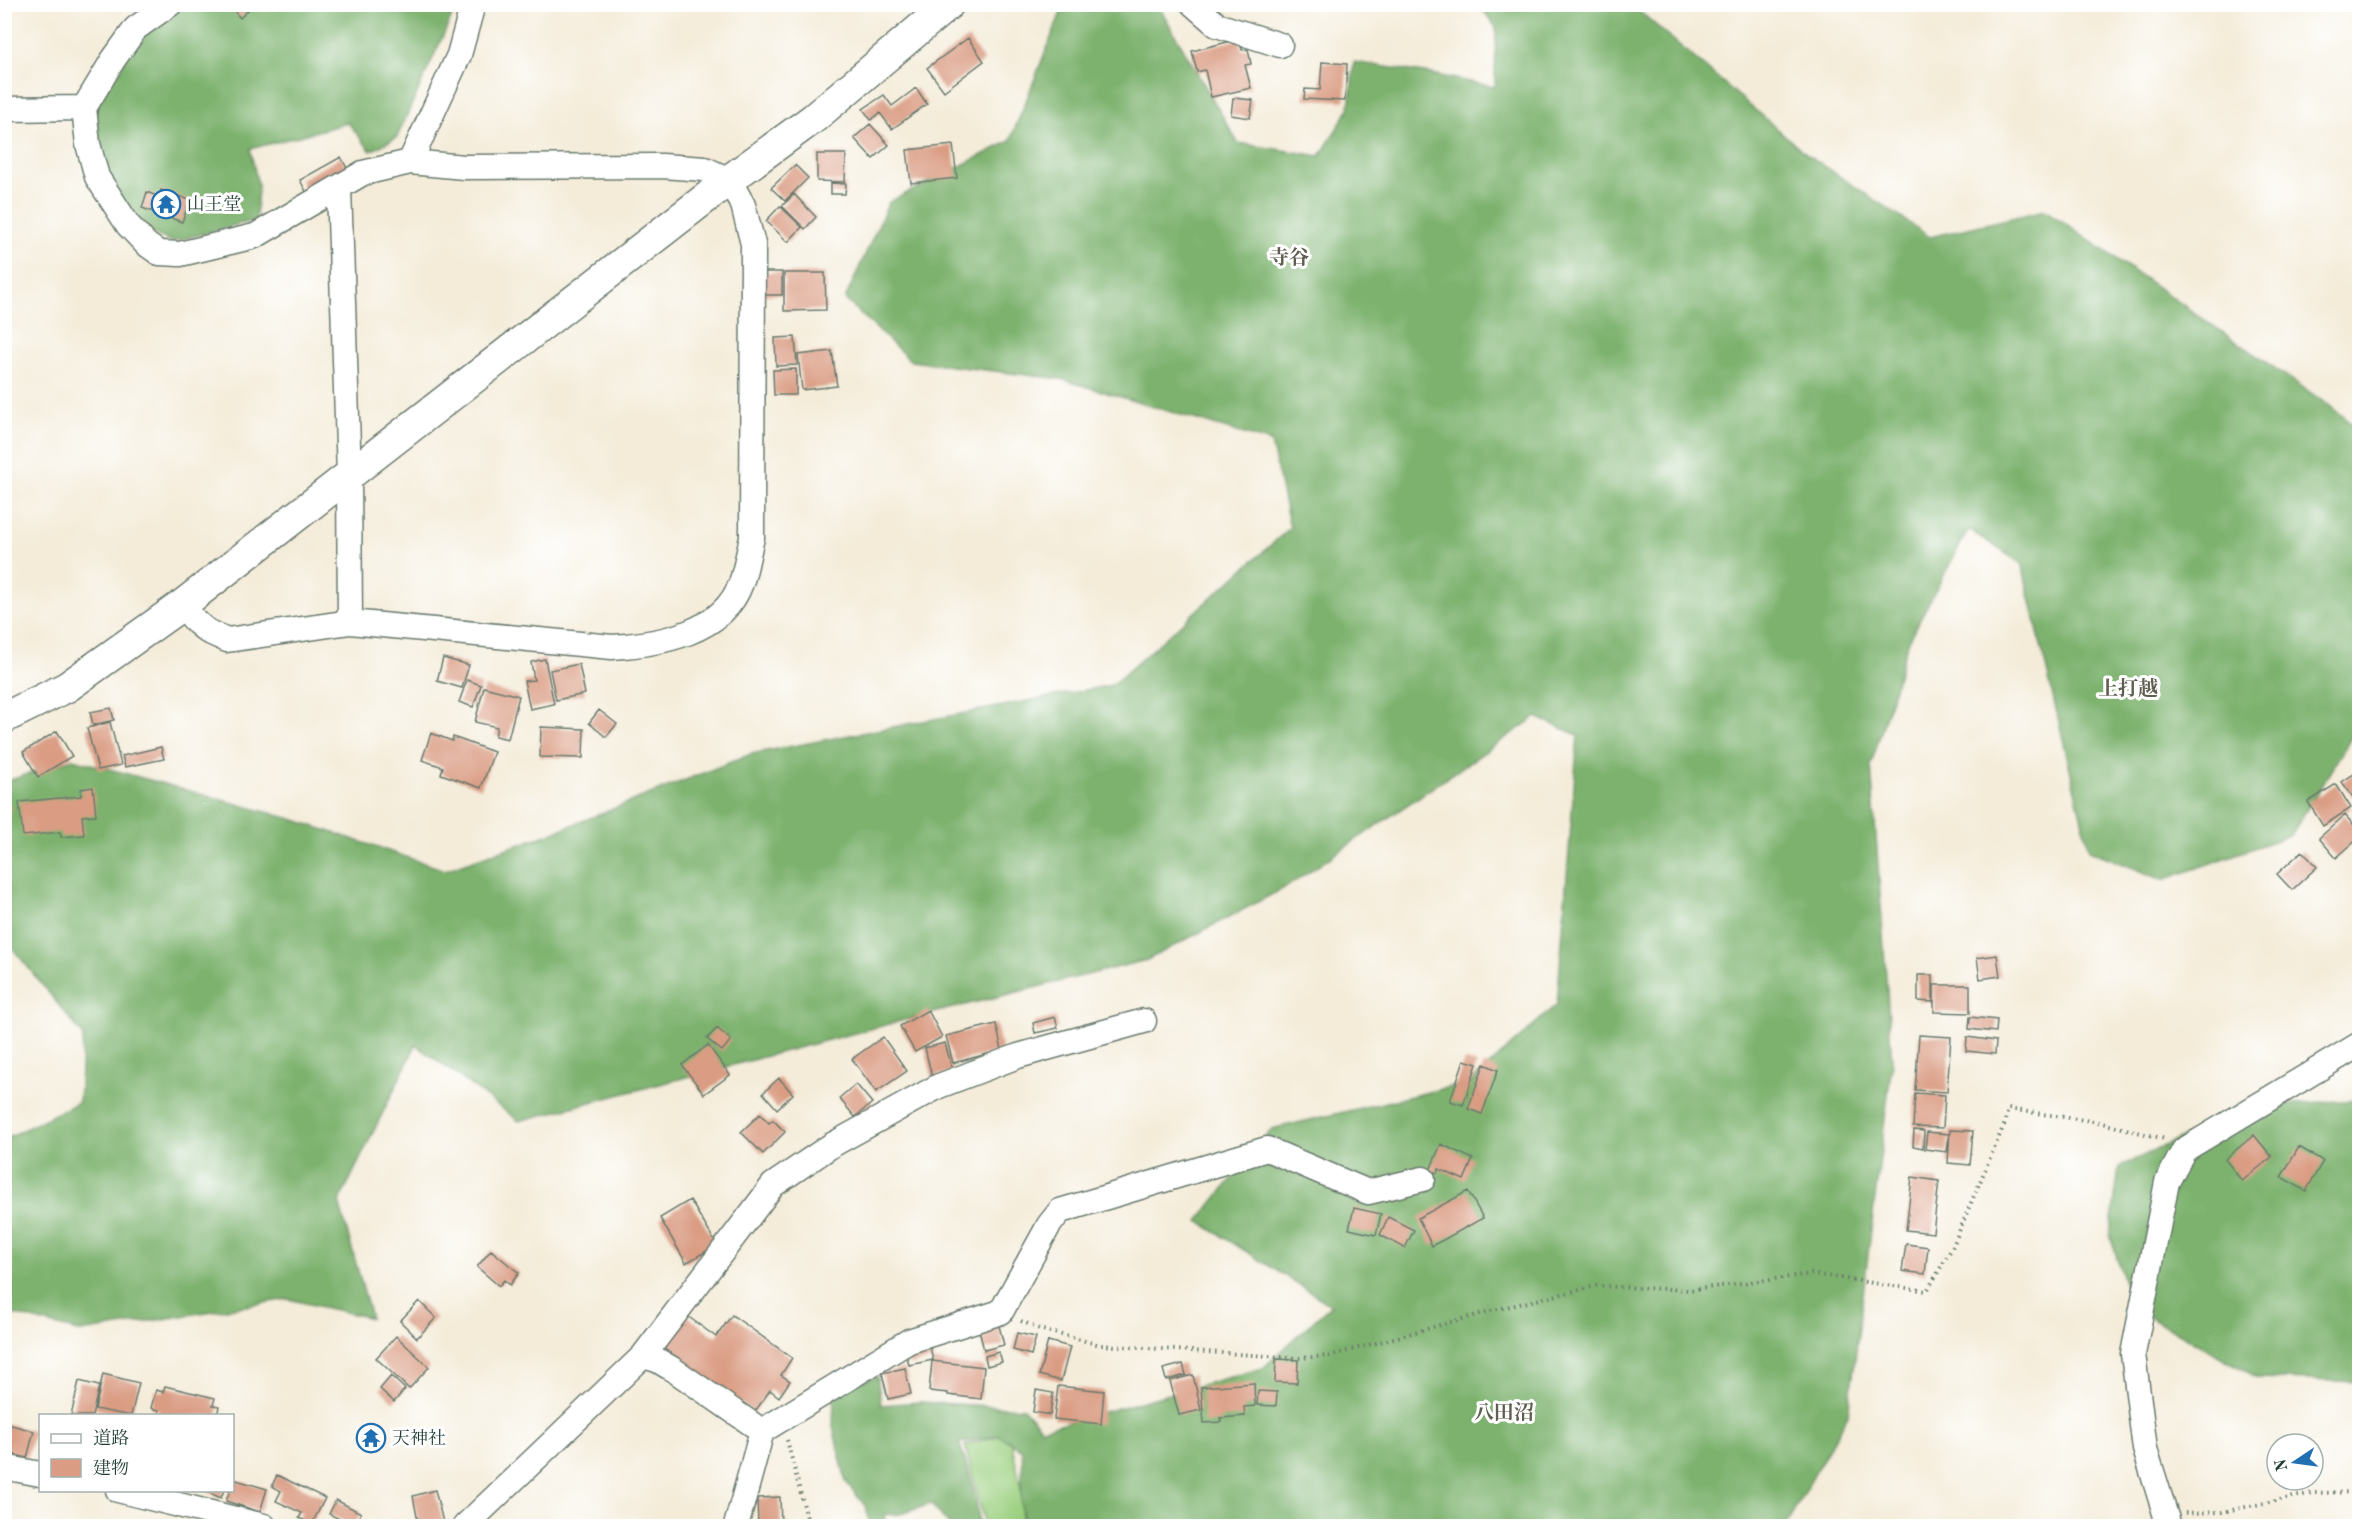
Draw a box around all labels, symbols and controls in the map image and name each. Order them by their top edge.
temple icon: 山王堂 [150,188,182,220]
place label: 山王堂 [187,194,241,214]
district label: 寺谷 [1269,247,1309,269]
district label: 上打越 [2098,677,2158,700]
district label: 八田沼 [1474,1401,1534,1424]
legend [39,1414,234,1492]
temple icon: 天神社 [355,1422,387,1454]
text: 道路 [93,1428,129,1448]
place label: 天神社 [392,1428,446,1448]
north arrow [2265,1432,2325,1492]
text: N [2273,1456,2292,1473]
text: 建物 [93,1458,129,1478]

